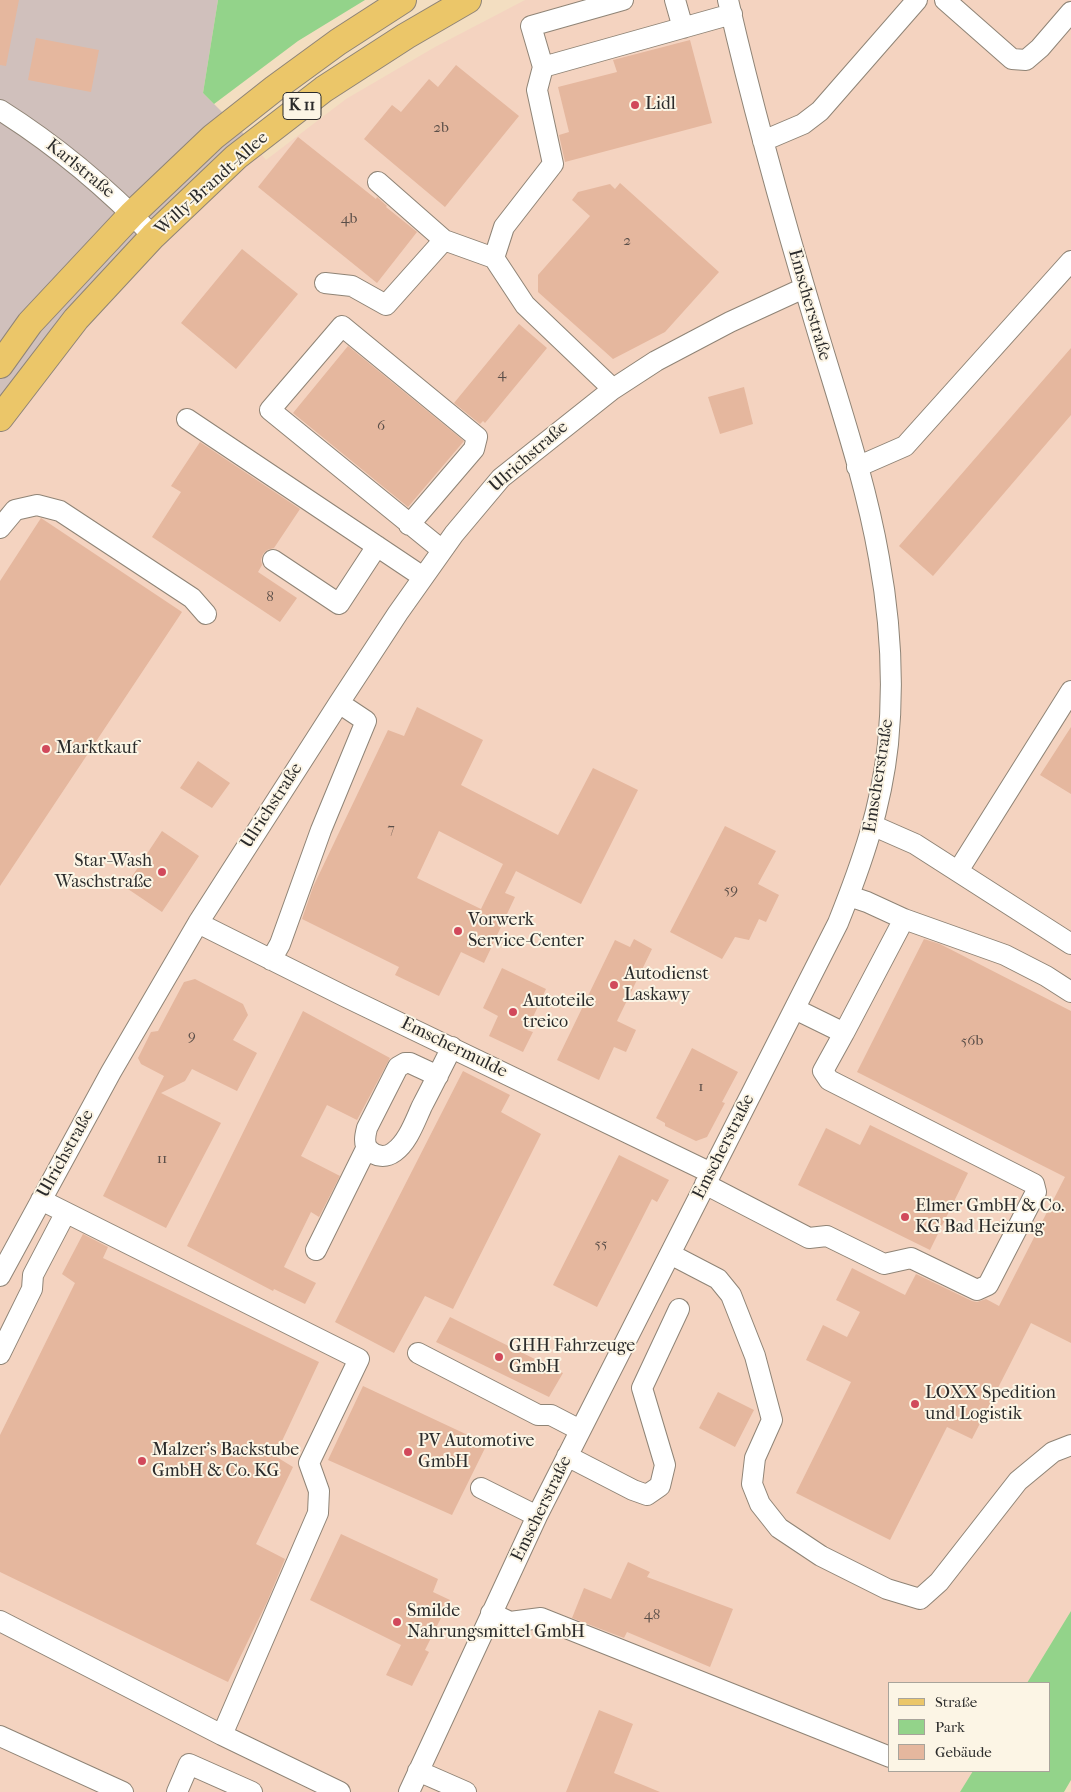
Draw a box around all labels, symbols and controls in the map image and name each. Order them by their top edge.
road number: K 11 [283,92,321,120]
place label: Lidl [645,94,676,116]
marker: Lidl [629,99,641,111]
house number: 2b [433,119,449,137]
street label: Willy-Brandt-Allee [151,127,273,241]
street label: Karlstraße [41,135,119,203]
house number: 4b [341,210,357,228]
house number: 2 [623,232,631,250]
street label: Emscherstraße [783,247,835,363]
house number: 4 [498,365,506,383]
house number: 6 [377,417,385,435]
street label: Ulrichstraße [485,417,573,497]
house number: 8 [266,588,274,606]
street label: Emscherstraße [859,718,899,834]
place label: Marktkauf [56,738,138,760]
marker: Marktkauf [40,743,52,755]
street label: Ulrichstraße [236,759,308,853]
house number: 7 [387,820,395,838]
place label: Star-Wash Waschstraße [55,851,152,894]
marker: Star-Wash Waschstraße [156,866,168,878]
house number: 59 [724,881,738,899]
place label: Vorwerk Service-Center [468,910,584,952]
marker: Vorwerk Service-Center [452,925,464,937]
place label: Autodienst Laskawy [624,964,709,1006]
marker: Autodienst Laskawy [608,979,620,991]
place label: Autoteile treico [523,991,594,1034]
marker: Autoteile treico [507,1006,519,1018]
street label: Emschermulde [397,1013,511,1083]
house number: 9 [188,1027,196,1045]
house number: 56b [961,1032,983,1050]
house number: 1 [698,1078,704,1096]
street label: Emscherstraße [688,1091,760,1203]
street label: Ulrichstraße [33,1106,99,1202]
house number: 11 [157,1150,167,1168]
place label: Elmer GmbH & Co. KG Bad Heizung [915,1196,1065,1238]
marker: Elmer GmbH & Co. KG Bad Heizung [899,1211,911,1223]
house number: 55 [595,1235,607,1253]
place label: GHH Fahrzeuge GmbH [509,1336,635,1378]
marker: GHH Fahrzeuge GmbH [493,1351,505,1363]
place label: LOXX Spedition und Logistik [925,1383,1056,1426]
marker: LOXX Spedition und Logistik [909,1398,921,1410]
place label: PV Automotive GmbH [418,1431,534,1474]
place label: Malzer's Backstube GmbH & Co. KG [152,1440,299,1482]
marker: PV Automotive GmbH [402,1446,414,1458]
street label: Emscherstraße [507,1453,577,1565]
marker: Malzer's Backstube GmbH & Co. KG [136,1455,148,1467]
place label: Smilde Nahrungsmittel GmbH [407,1601,585,1644]
house number: 48 [644,1606,660,1624]
marker: Smilde Nahrungsmittel GmbH [391,1616,403,1628]
legend [888,1682,1051,1772]
text: Straße [935,1693,977,1711]
text: Park [935,1718,965,1736]
text: Gebäude [935,1743,992,1761]

